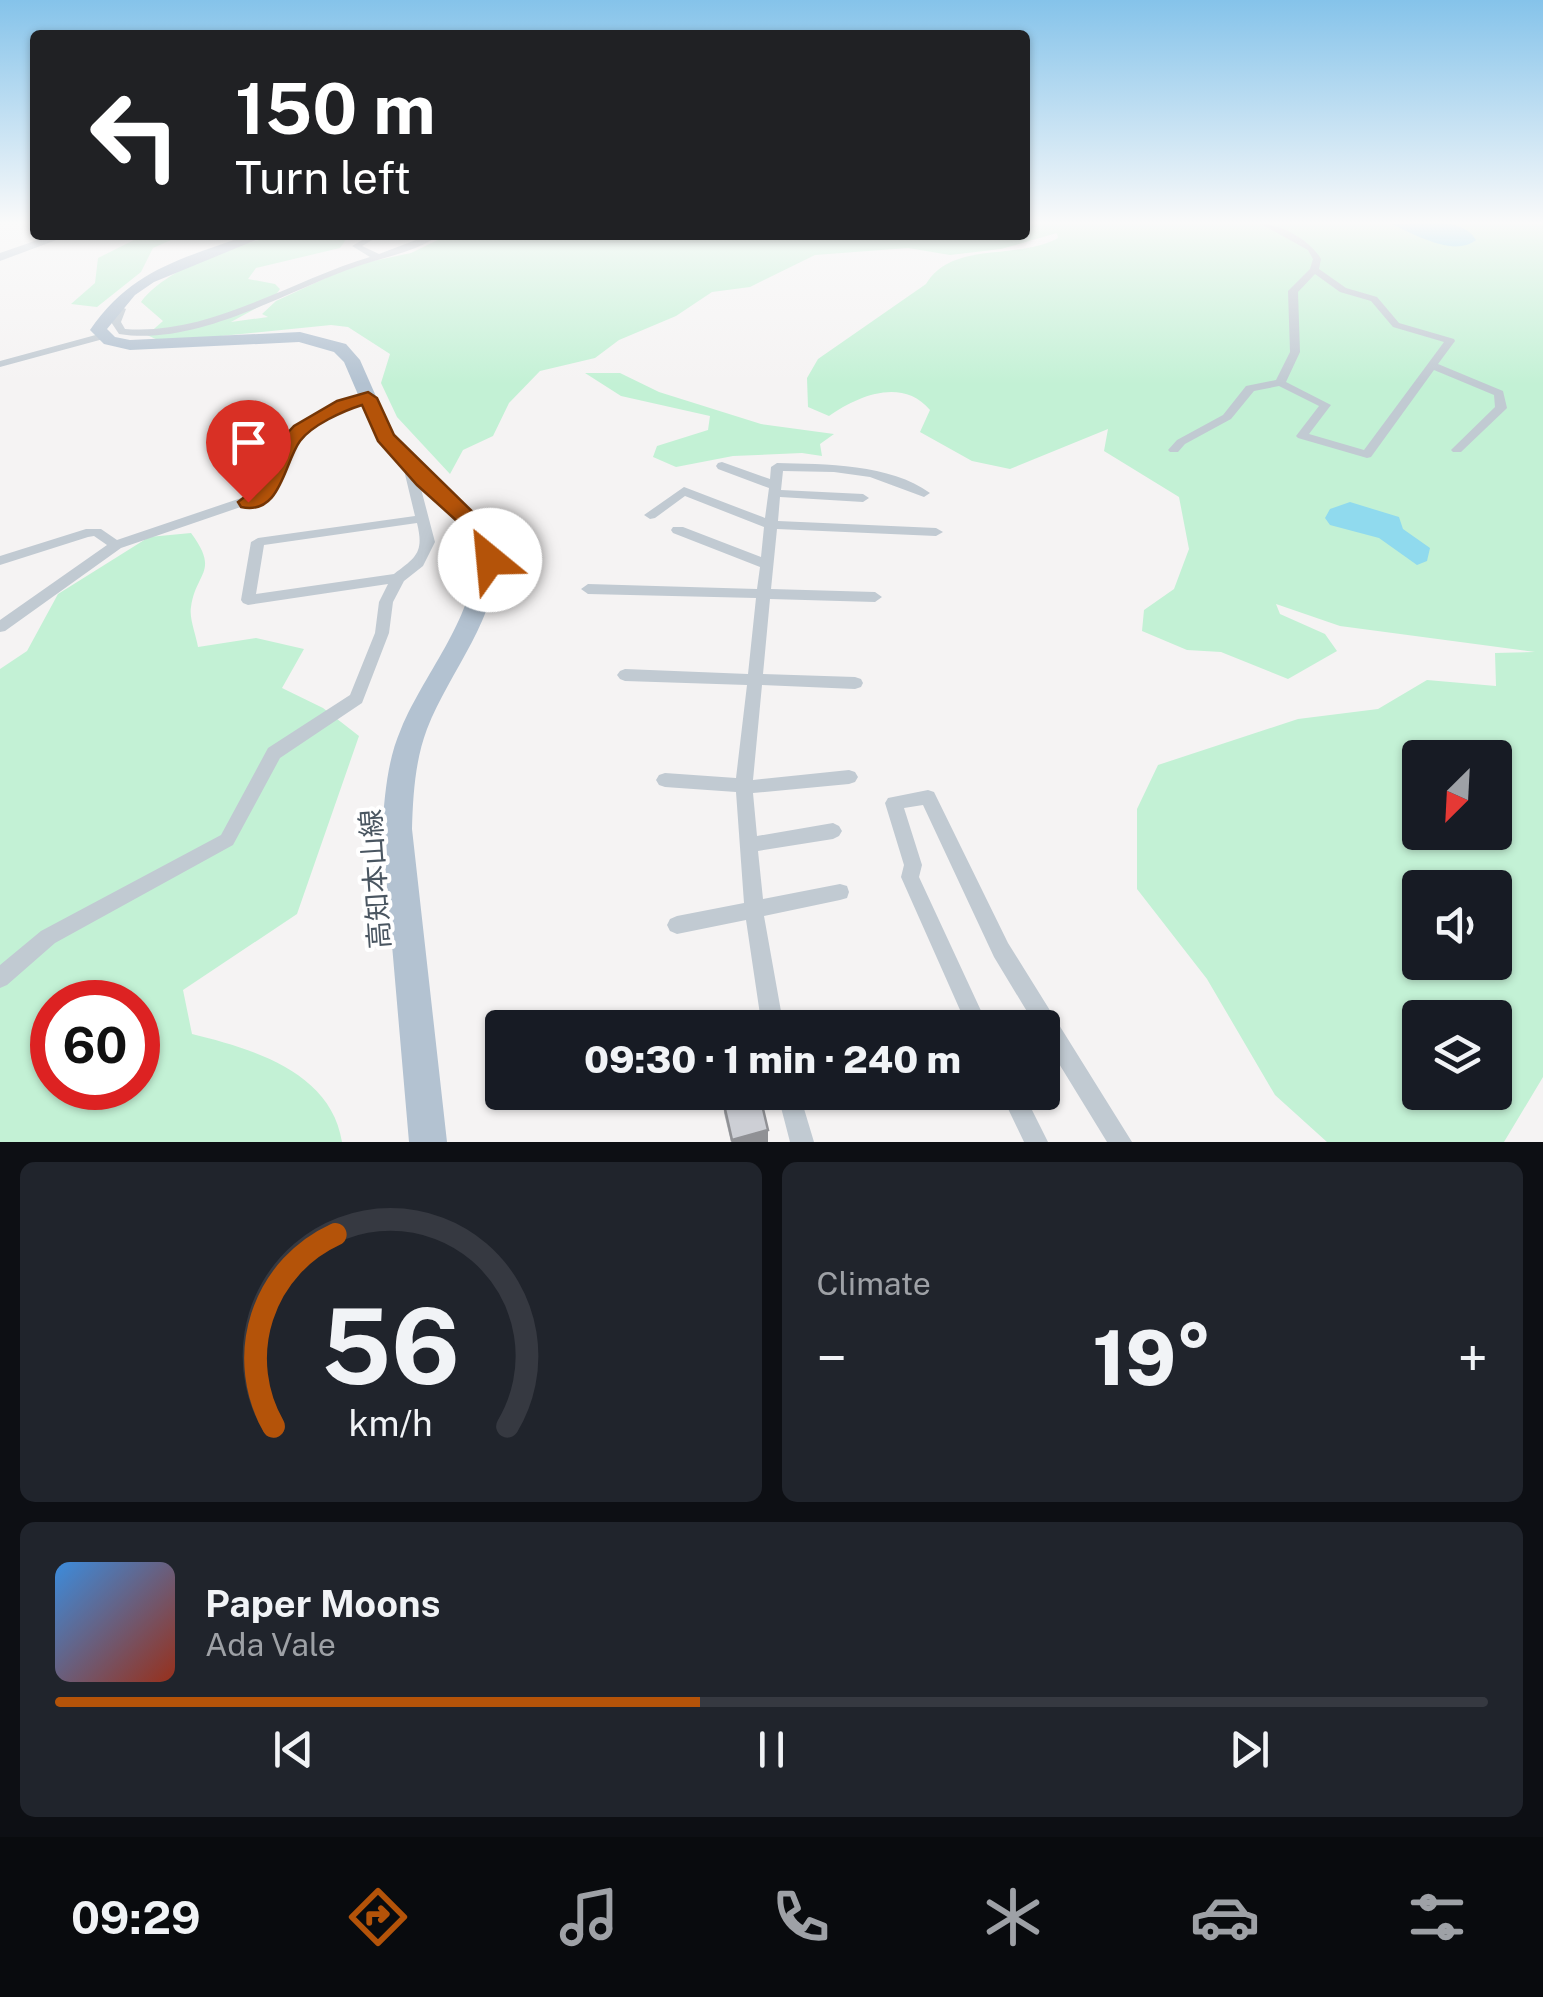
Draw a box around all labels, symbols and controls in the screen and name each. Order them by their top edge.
text: 150 m [235,67,436,150]
icon: left [70,70,200,200]
text: Turn left [235,151,411,204]
pin [206,400,291,503]
icon: arrive [221,415,276,470]
position arrow [438,508,542,612]
north arrow [1402,740,1512,850]
map controls [1402,740,1512,1110]
street label: 高知本山線 [353,808,396,950]
button: sound [1402,870,1512,980]
speed limit sign: 60 [30,980,160,1110]
button: layers [1402,1000,1512,1110]
text: 09:30 · 1 min · 240 m [584,1037,961,1082]
text: Climate [817,1265,931,1302]
text: 56 [321,1285,460,1407]
text: 19° [1093,1314,1212,1402]
text: − [817,1326,847,1390]
text: + [1458,1326,1488,1390]
text: km/h [349,1402,433,1444]
text: Paper Moons [205,1581,440,1626]
text: Ada Vale [205,1626,336,1663]
icon: previous [266,1722,321,1777]
icon: pause [744,1722,799,1777]
icon: next [1222,1722,1277,1777]
icon: directions [343,1882,413,1952]
icon: music [554,1882,624,1952]
icon: phone [766,1882,836,1952]
icon: climate [978,1882,1048,1952]
icon: car [1190,1882,1260,1952]
icon: filters [1402,1882,1472,1952]
text: 09:29 [71,1891,201,1944]

